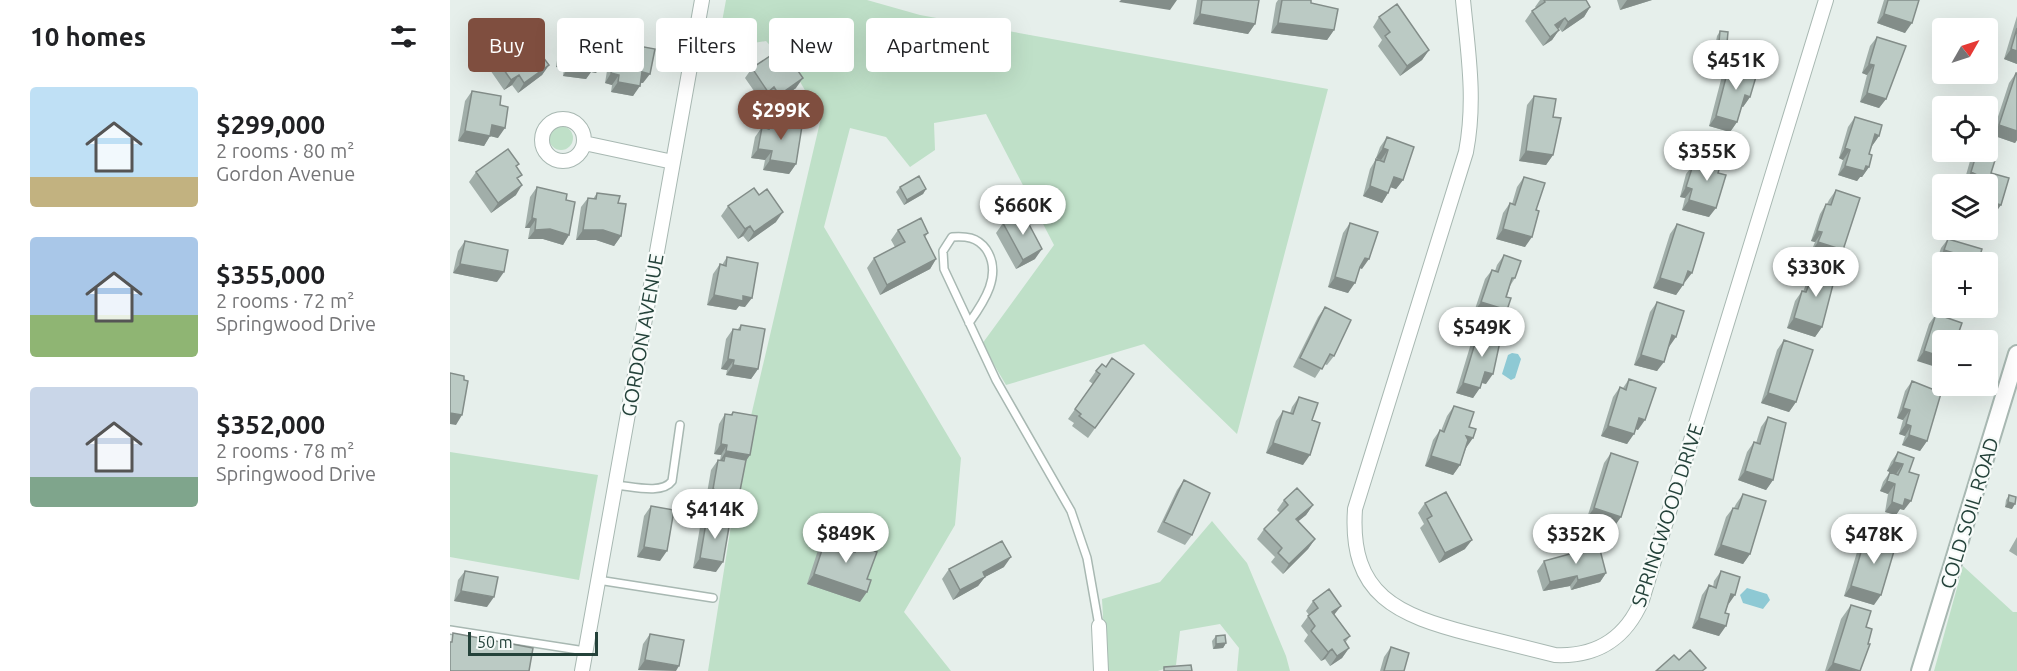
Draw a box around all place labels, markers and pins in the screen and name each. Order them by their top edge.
pin: $451K [1694,40,1778,91]
pin: $299K [739,90,823,141]
pin: $355K [1665,131,1749,182]
pin: $660K [981,185,1065,236]
pin: $330K [1774,247,1858,298]
pin: $549K [1440,307,1524,358]
pin: $414K [673,489,757,540]
pin: $849K [804,513,888,564]
pin: $352K [1534,514,1618,565]
pin: $478K [1832,514,1916,565]

